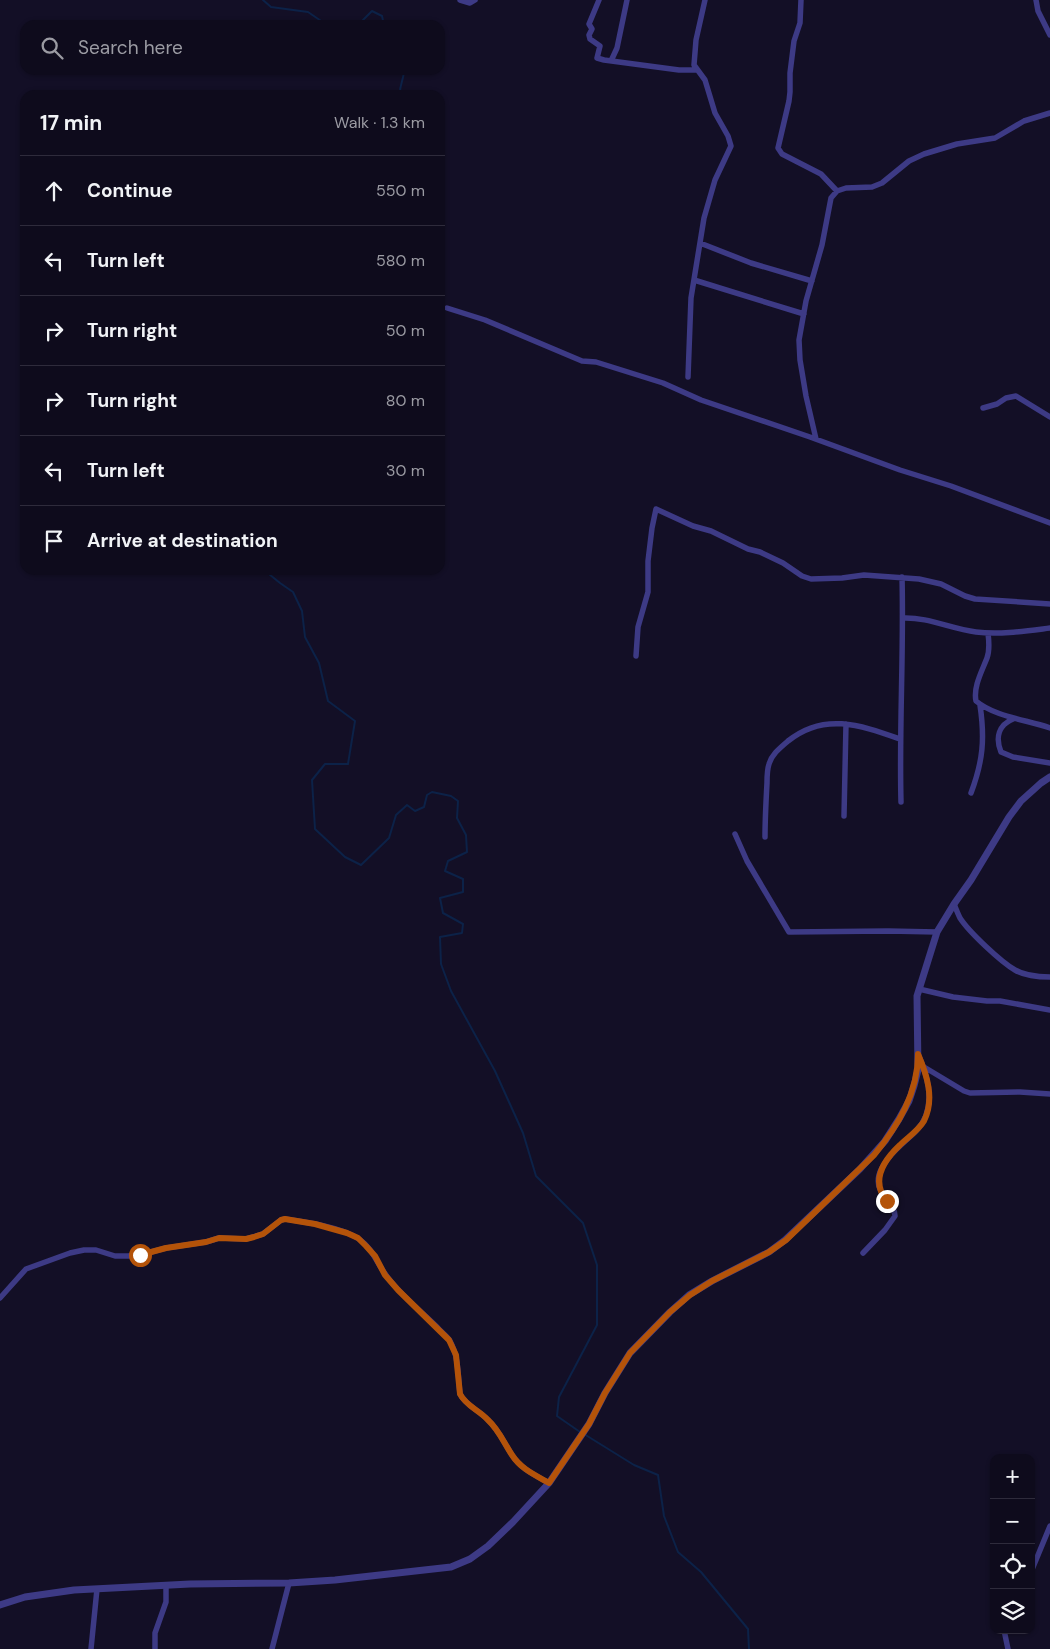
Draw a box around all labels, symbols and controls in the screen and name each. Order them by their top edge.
search box [20,20,445,75]
icon: search [38,34,66,62]
text: Search here [78,35,183,60]
text: 17 min [40,109,102,137]
text: Walk · 1.3 km [334,112,425,133]
icon: ahead [40,177,68,205]
text: Continue [87,178,173,203]
text: 550 m [376,180,425,201]
icon: left [40,247,68,275]
text: Turn left [87,248,165,273]
text: 580 m [376,250,425,271]
icon: right [40,317,68,345]
text: Turn right [87,318,177,343]
text: 50 m [386,320,425,341]
icon: right [40,387,68,415]
text: Turn right [87,388,177,413]
text: 80 m [386,390,425,411]
icon: left [40,457,68,485]
text: Turn left [87,458,165,483]
text: 30 m [386,460,425,481]
icon: arrive [40,527,68,555]
text: Arrive at destination [87,528,278,553]
route end [876,1190,899,1213]
route start [129,1244,152,1267]
map controls [990,1454,1035,1634]
button: + [990,1454,1035,1499]
button: − [990,1499,1035,1544]
button: locate [990,1544,1035,1589]
button: layers [990,1589,1035,1634]

